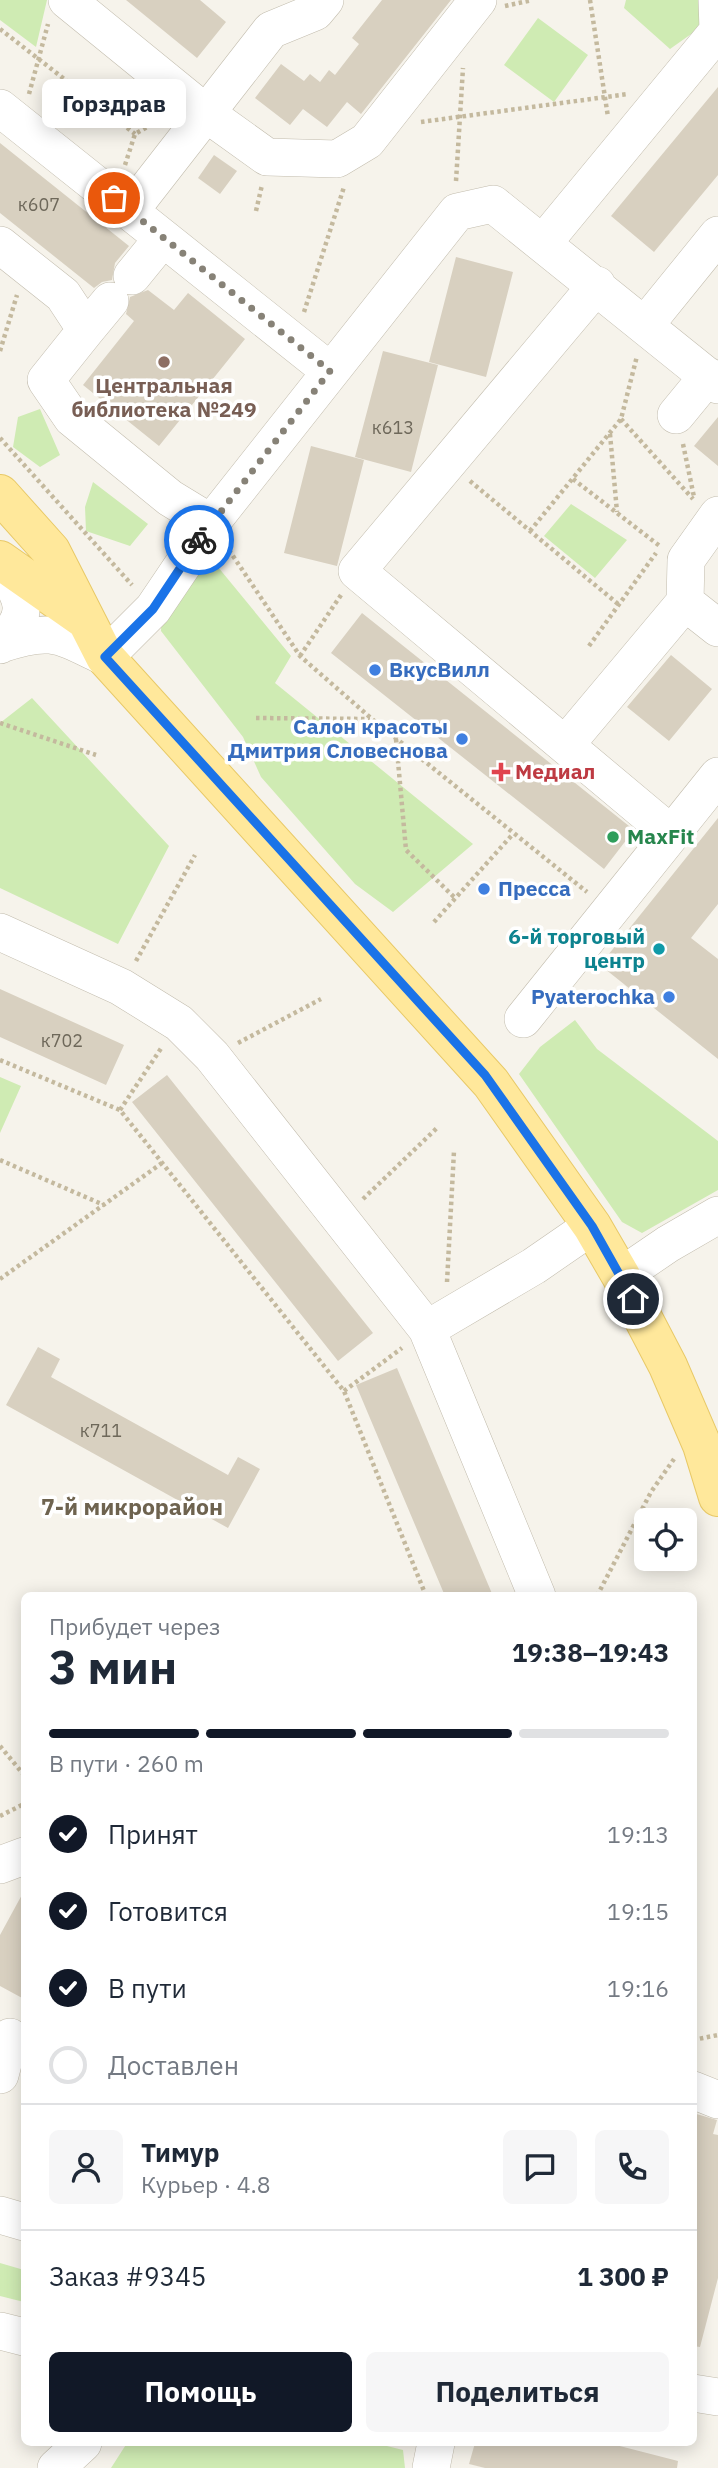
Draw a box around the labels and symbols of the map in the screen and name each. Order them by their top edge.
callout: Горздрав [42,79,186,128]
pin [84,168,144,228]
house number: к607 [18,193,60,216]
marker: Центральная библиотека №249 [156,354,172,370]
place label: Центральная библиотека №249 [71,371,257,423]
house number: к613 [372,416,414,439]
courier [164,505,234,575]
place label: ВкусВилл [389,655,490,683]
marker: ВкусВилл [367,662,383,678]
place label: Салон красоты Дмитрия Словеснова [228,712,448,764]
marker: Салон красоты Дмитрия Словеснова [454,731,470,747]
place label: Медиал [515,757,595,785]
marker: Медиал [493,764,509,780]
place label: MaxFit [627,822,694,850]
marker: MaxFit [605,829,621,845]
place label: Пресса [498,874,571,902]
marker: Пресса [476,881,492,897]
place label: 6-й торговый центр [508,922,645,974]
marker: 6-й торговый центр [651,941,667,957]
place label: Pyaterochka [531,982,655,1010]
marker: Pyaterochka [661,989,677,1005]
house number: к702 [41,1029,83,1052]
pin [603,1269,663,1329]
house number: к711 [80,1419,122,1442]
district label: 7-й микрорайон [41,1491,223,1521]

